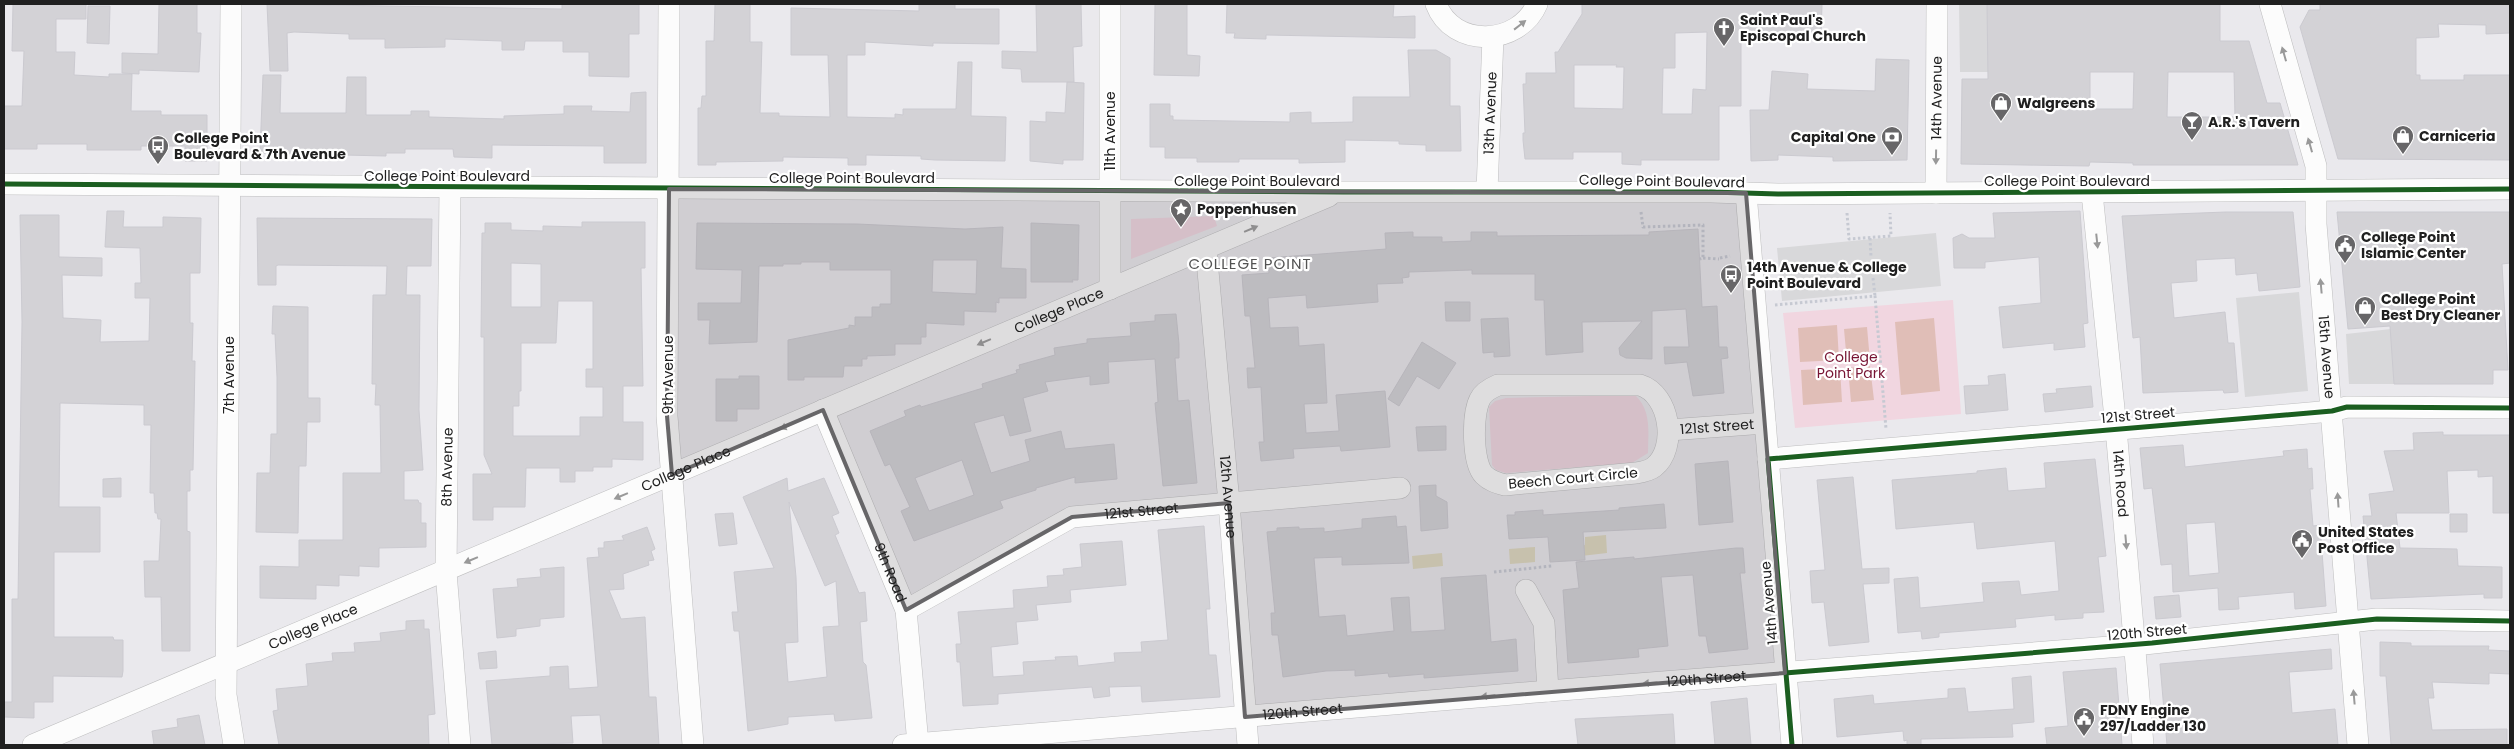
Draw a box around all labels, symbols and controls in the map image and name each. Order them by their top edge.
place label: Saint Paul's Episcopal Church [1740,10,1866,46]
church icon: Saint Paul's Episcopal Church [1712,16,1736,47]
one-way arrow [1513,20,1526,31]
one-way arrow [2280,46,2288,62]
street label: 14th Avenue [1926,56,1947,140]
street label: 13th Avenue [1478,71,1502,155]
street label: 11th Avenue [1100,91,1120,171]
shop icon: Walgreens [1989,91,2013,122]
place label: Walgreens [2017,93,2096,113]
bar icon: A.R.'s Tavern [2180,110,2204,141]
place label: A.R.'s Tavern [2208,112,2300,132]
shop icon: Carniceria [2391,124,2415,155]
bank icon: Capital One [1880,125,1904,156]
place label: Carniceria [2419,126,2495,146]
place label: Capital One [1791,127,1876,147]
place label: College Point Boulevard & 7th Avenue [174,128,346,164]
bus stop icon: College Point Boulevard & 7th Avenue [146,134,170,165]
one-way arrow [2306,137,2314,152]
one-way arrow [1932,150,1940,166]
street label: College Point Boulevard [364,166,530,186]
street label: College Point Boulevard [769,168,935,188]
street label: College Point Boulevard [1579,170,1745,192]
street label: College Point Boulevard [1174,171,1340,191]
street label: College Point Boulevard [1984,171,2150,191]
place icon: Poppenhusen [1169,197,1193,228]
place label: Poppenhusen [1197,199,1296,219]
one-way arrow [1244,225,1258,233]
place label: College Point Islamic Center [2361,227,2466,263]
one-way arrow [2093,233,2101,249]
public building icon: College Point Islamic Center [2333,233,2357,264]
district label: COLLEGE POINT [1188,253,1312,274]
place label: 14th Avenue & College Point Boulevard [1747,257,1907,293]
bus stop icon: 14th Avenue & College Point Boulevard [1719,263,1743,294]
one-way arrow [2317,277,2325,293]
street label: College Place [1011,283,1107,338]
place label: College Point Best Dry Cleaner [2381,289,2500,325]
shop icon: College Point Best Dry Cleaner [2353,295,2377,326]
street label: 15th Avenue [2313,315,2340,400]
street label: 9th Avenue [658,335,678,415]
street label: 7th Avenue [219,336,239,414]
one-way arrow [977,339,991,347]
park label: College Point Park [1817,347,1886,383]
street label: 121st Street [2100,402,2176,428]
street label: 121st Street [1679,414,1755,439]
one-way arrow [779,423,794,431]
street label: 8th Avenue [436,427,458,507]
street label: College Place [638,440,734,496]
street label: 14th Road [2108,449,2134,518]
street label: 12th Avenue [1215,455,1242,539]
street label: Beech Court Circle [1507,462,1639,494]
one-way arrow [2334,492,2342,508]
one-way arrow [614,493,628,501]
street label: 121st Street [1104,498,1179,524]
place label: United States Post Office [2318,522,2414,558]
public building icon: United States Post Office [2290,528,2314,559]
one-way arrow [2122,534,2130,550]
street label: 9th Road [869,540,912,606]
one-way arrow [464,557,478,565]
street label: 14th Avenue [1755,560,1783,646]
street label: College Place [265,598,361,654]
street label: 120th Street [2106,619,2188,645]
street label: 120th Street [1665,665,1747,692]
one-way arrow [1641,679,1657,687]
one-way arrow [2350,688,2358,704]
one-way arrow [1479,692,1495,700]
street label: 120th Street [1262,698,1343,725]
place label: FDNY Engine 297/Ladder 130 [2100,700,2206,736]
public building icon: FDNY Engine 297/Ladder 130 [2072,706,2096,737]

